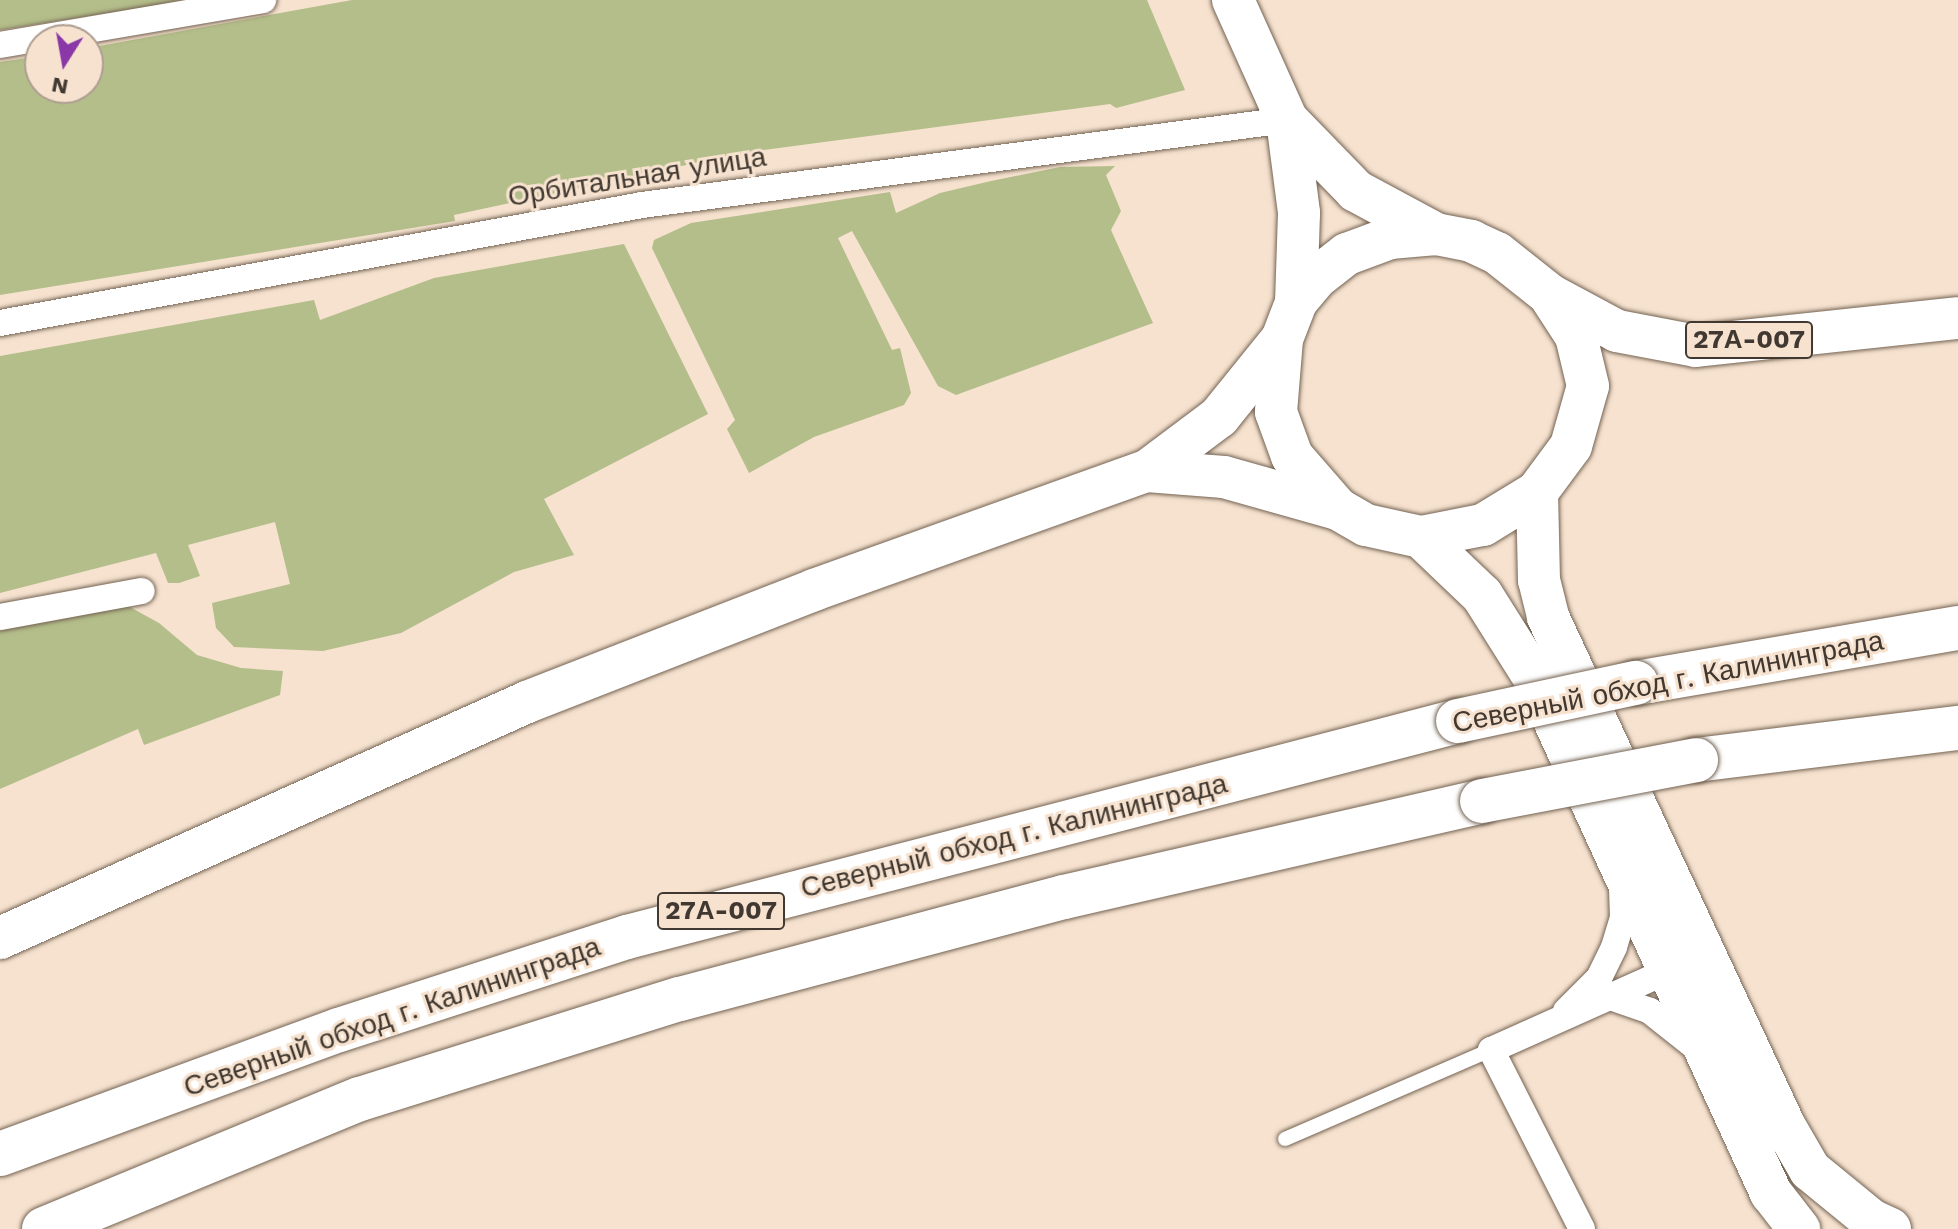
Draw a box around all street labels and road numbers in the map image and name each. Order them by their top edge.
street label: Орбитальная улица [506,140,768,214]
road number: 27А-007 [1685,318,1813,362]
street label: Северный обход г. Калининграда [1450,624,1886,740]
street label: Северный обход г. Калининграда [797,767,1231,905]
road number: 27А-007 [657,889,785,933]
street label: Северный обход г. Калининграда [179,930,605,1104]

